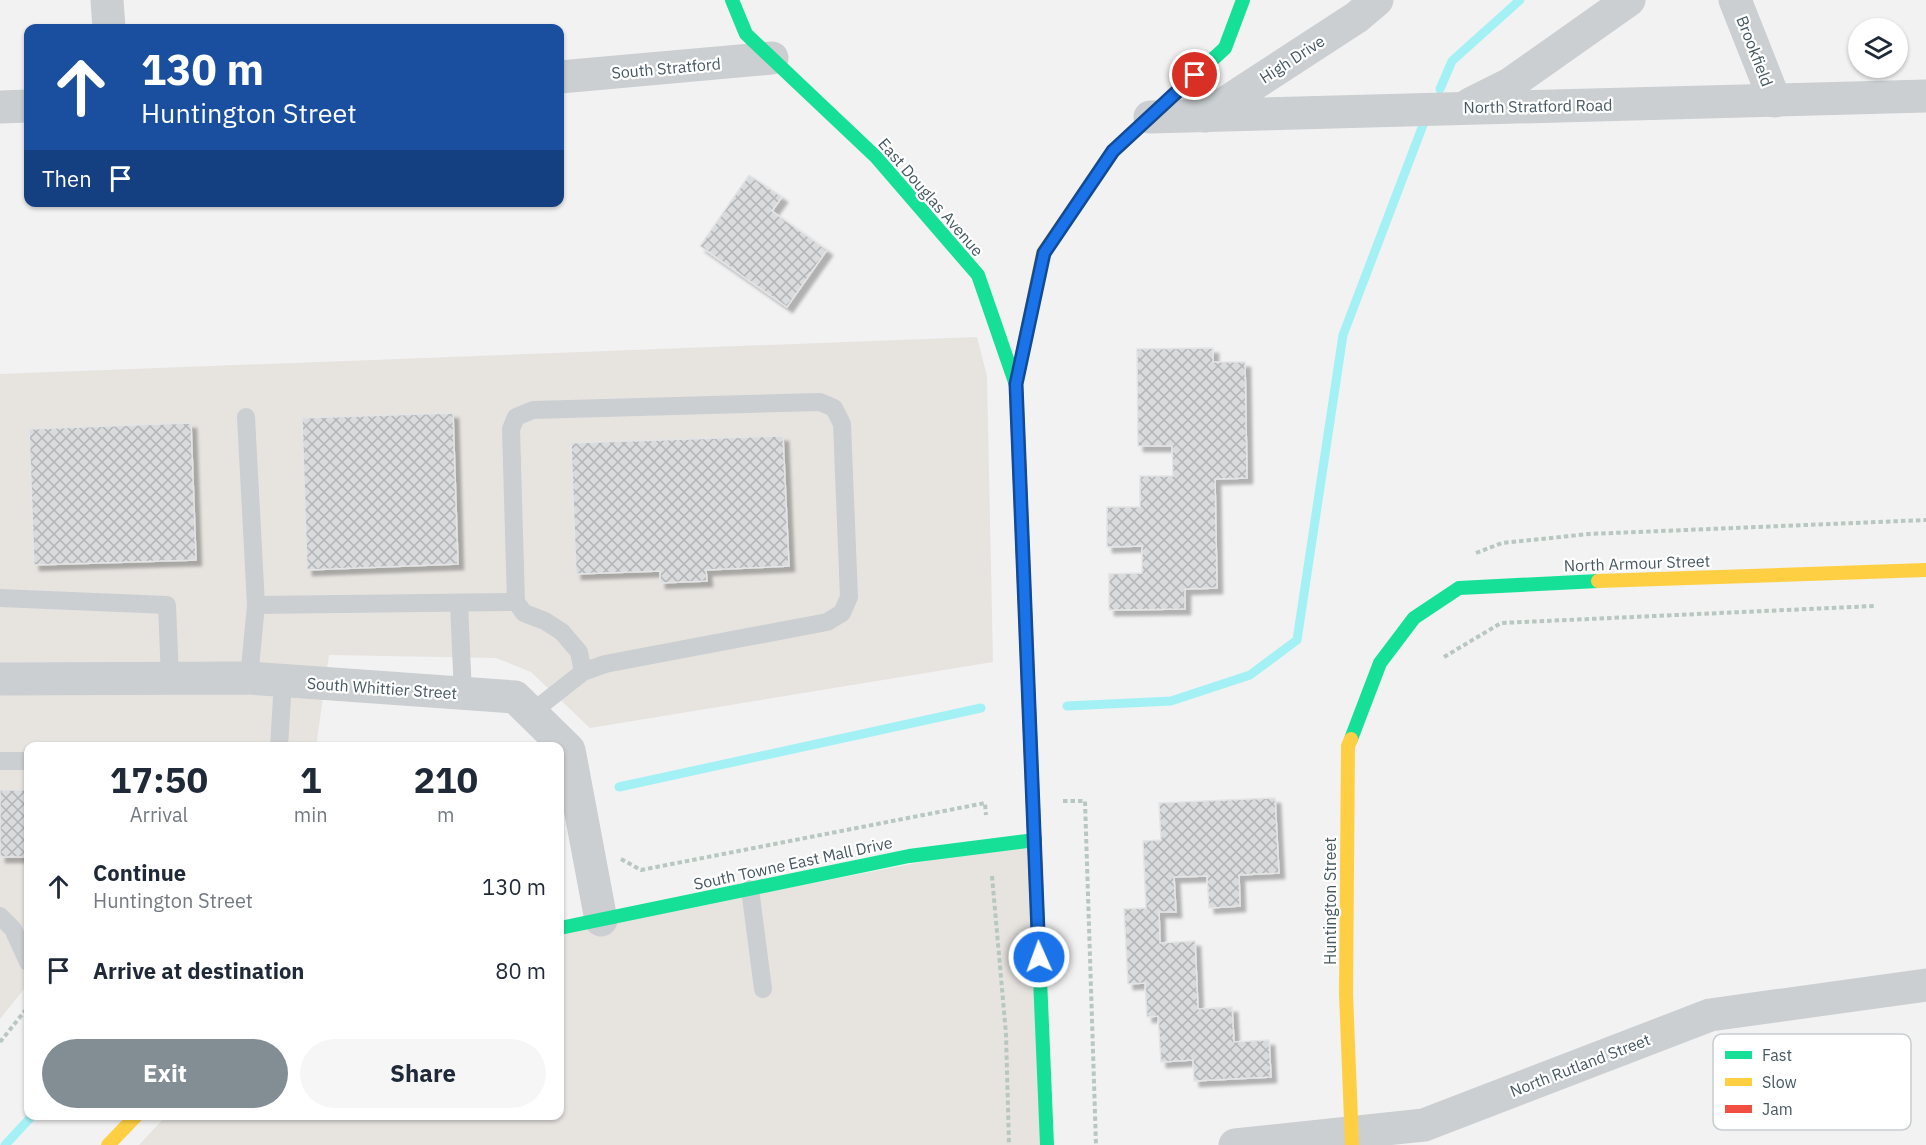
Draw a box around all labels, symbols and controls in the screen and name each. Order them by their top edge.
street label: Brookfield [1732,13,1778,89]
map controls [1848,18,1908,78]
button: layers [1848,18,1908,78]
street label: High Drive [1256,30,1329,87]
text: 130 m [141,42,264,97]
icon: ahead [42,48,120,126]
pin [1169,49,1220,100]
street label: South Stratford [610,53,722,83]
icon: arrive [1178,58,1211,91]
text: Huntington Street [141,95,357,130]
street label: North Stratford Road [1463,95,1613,117]
street label: East Douglas Avenue [874,134,988,260]
icon: arrive [104,162,137,195]
text: Then [42,164,92,193]
street label: North Armour Street [1564,550,1710,576]
street label: South Whittier Street [306,673,458,703]
text: 17:50 [110,756,208,803]
text: 1 [300,756,322,803]
text: 210 [413,756,478,803]
text: Arrival [130,801,188,828]
text: min [294,801,328,828]
text: m [437,801,455,828]
street label: South Towne East Mall Drive [692,832,894,894]
street label: Huntington Street [1320,837,1340,965]
text: Continue [93,858,186,887]
icon: ahead [42,870,75,903]
text: 130 m [482,872,546,901]
text: Huntington Street [93,887,253,914]
position arrow [1007,925,1071,989]
icon: arrive [42,954,75,987]
text: Arrive at destination [93,956,304,985]
text: 80 m [495,956,546,985]
street label: North Rutland Street [1507,1029,1653,1101]
legend [1713,1034,1911,1130]
button: Exit [42,1039,288,1108]
button: Share [300,1039,546,1108]
text: Fast [1762,1045,1792,1065]
text: Slow [1762,1072,1797,1092]
text: Jam [1762,1099,1793,1119]

